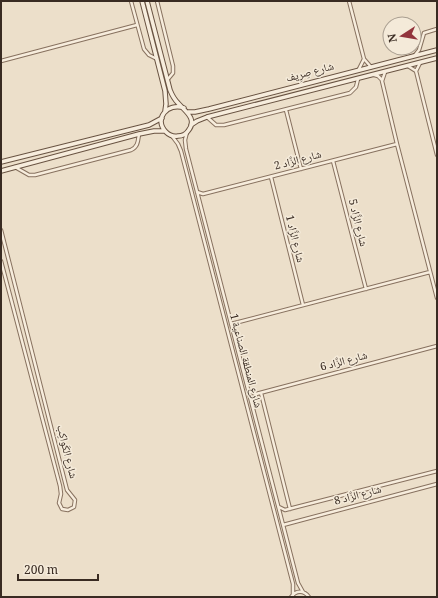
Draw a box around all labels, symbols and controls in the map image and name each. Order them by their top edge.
north arrow [382,16,422,56]
text: N [383,31,404,44]
street label: شارع صِرِيف [284,57,336,89]
street label: شارع الزَّاد 2 [272,146,324,176]
street label: شارع الزَّاد 5 [342,197,372,249]
street label: شارع الزَّاد 1 [279,213,309,265]
street label: شارع المنطقة الصناعية 1 [223,312,267,410]
street label: شارع الزَّاد 6 [318,347,370,377]
street label: شارع الكَواكِب [50,423,82,481]
street label: شارع الزَّاد 8 [332,481,384,511]
scale bar [18,556,98,582]
text: 200 m [24,561,58,582]

